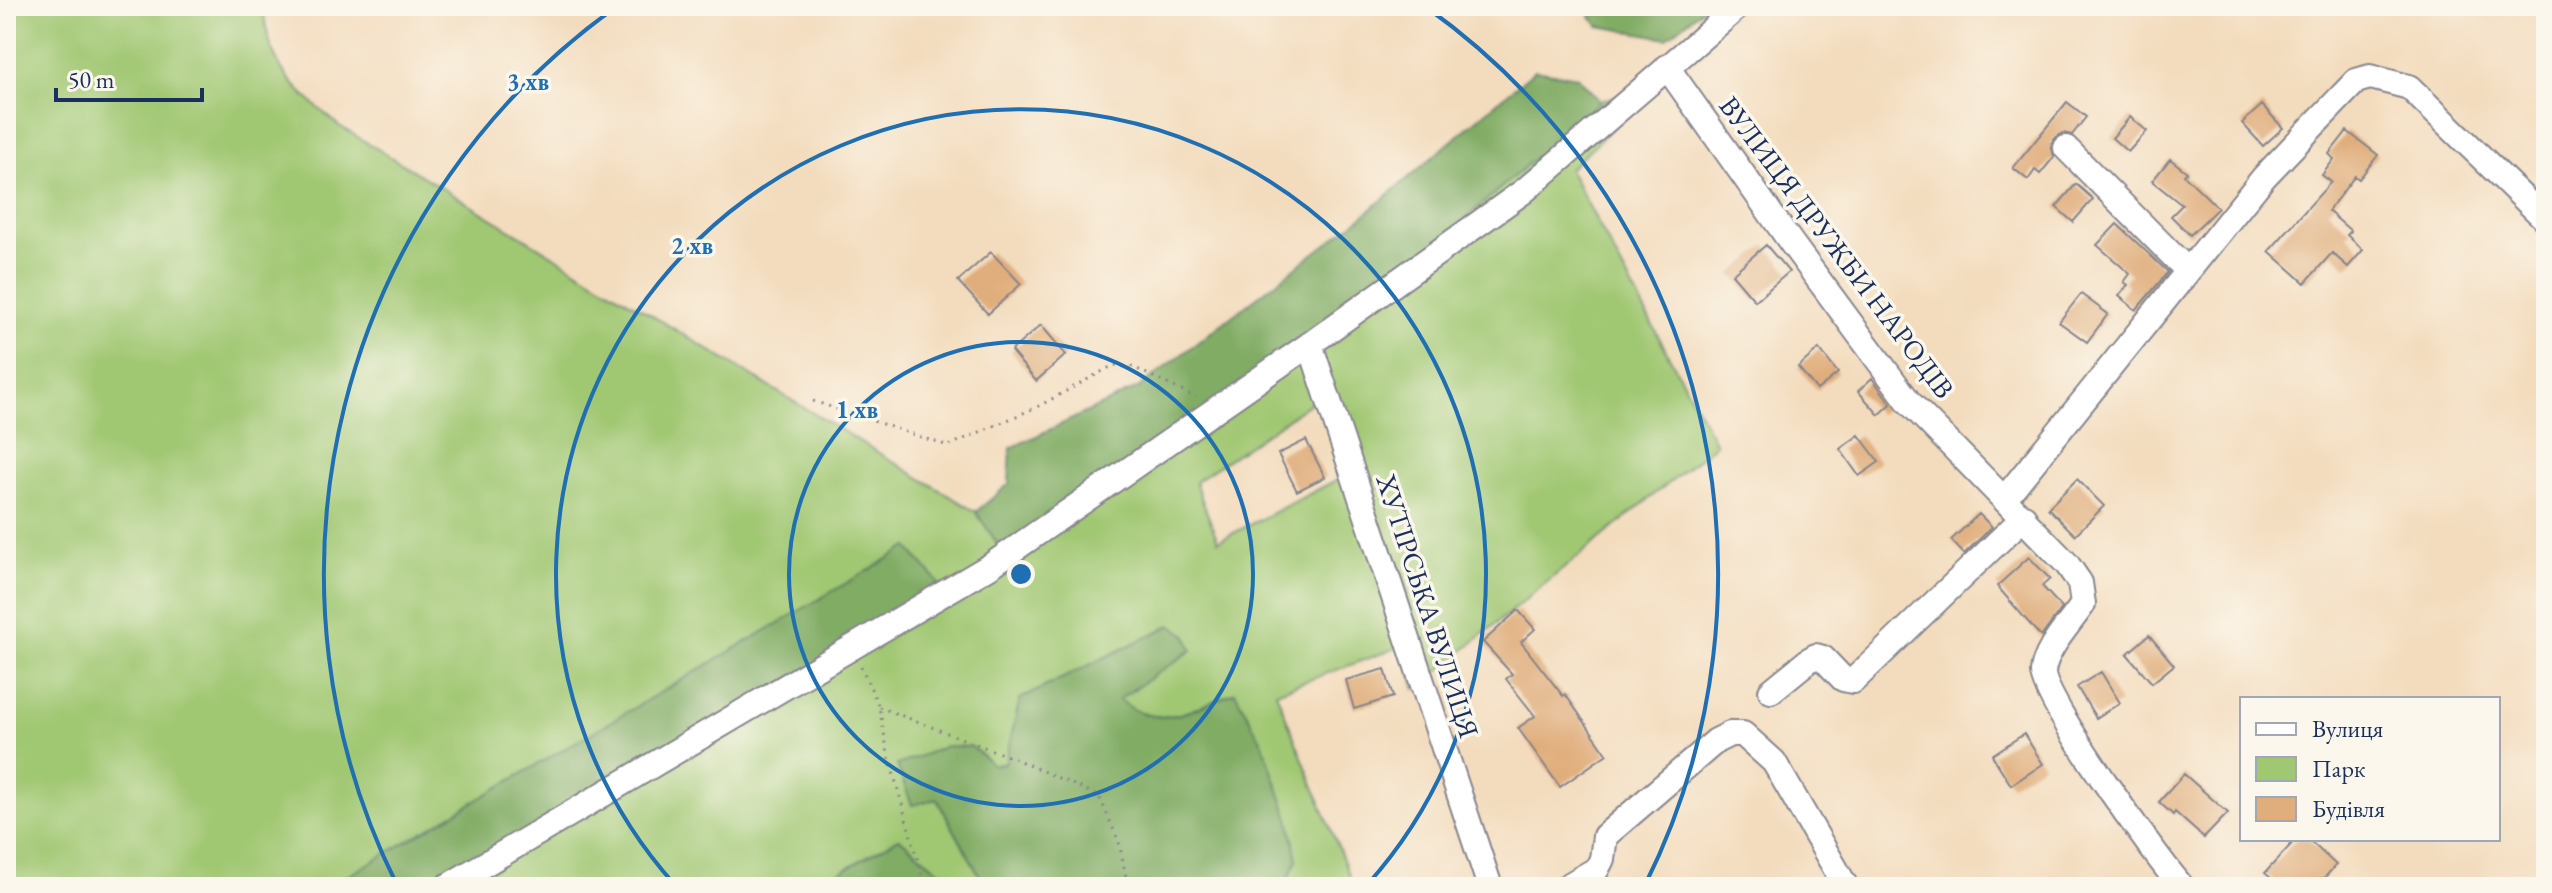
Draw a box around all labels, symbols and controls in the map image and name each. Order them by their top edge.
scale bar [56,52,202,102]
text: 50 m [68,64,115,95]
text: 3 хв [507,66,549,97]
street label: ВУЛИЦЯ ДРУЖБИ НАРОДІВ [1711,89,1963,405]
text: 2 хв [671,230,713,261]
text: 1 хв [836,394,878,425]
street label: ХУТІРСЬКА ВУЛИЦЯ [1368,469,1488,742]
centre of rings [1007,560,1035,588]
legend [2240,697,2500,841]
text: Вулиця [2312,713,2384,744]
text: Парк [2312,753,2366,784]
text: Будівля [2312,793,2385,824]

